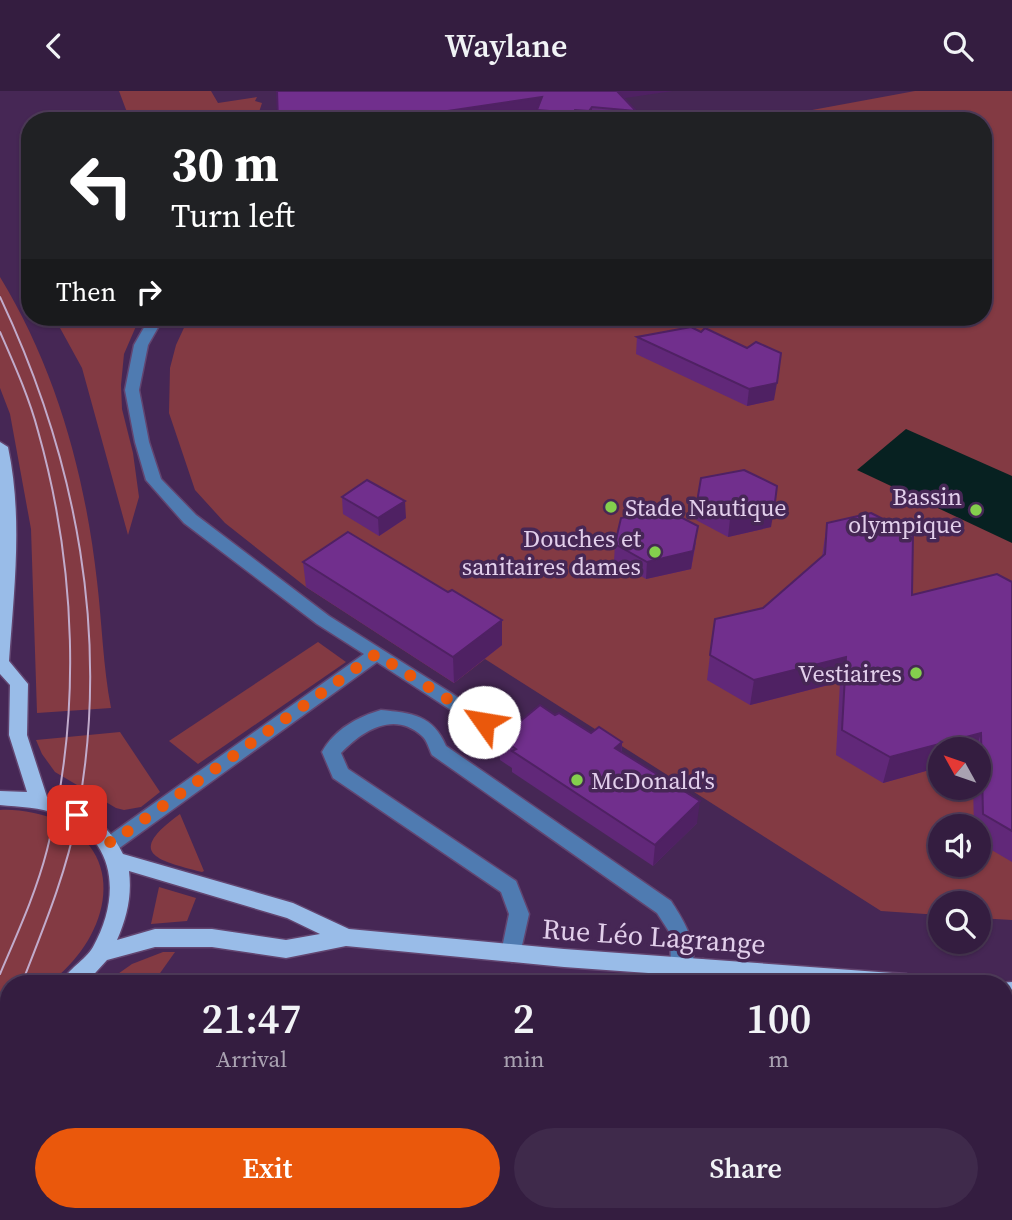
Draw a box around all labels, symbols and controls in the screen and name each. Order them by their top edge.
text: Waylane [445,24,567,68]
icon: back [35,27,73,65]
icon: search [939,27,977,65]
text: 30 m [171,130,279,197]
icon: left [56,140,147,231]
text: Turn left [171,194,295,238]
icon: right [130,273,168,311]
text: Then [56,274,116,310]
place label: Bassin olympique [848,480,962,541]
place label: Stade Nautique [625,491,786,524]
marker: Stade Nautique [603,499,619,515]
marker: Bassin olympique [968,502,984,518]
place label: Douches et sanitaires dames [462,522,641,583]
marker: Douches et sanitaires dames [647,544,663,560]
place label: Vestiaires [798,657,902,690]
marker: Vestiaires [908,665,924,681]
position arrow [447,685,521,759]
north arrow [928,737,990,800]
map controls [928,737,991,954]
place label: McDonald's [591,764,715,797]
marker: McDonald's [569,772,585,788]
pin [47,785,107,845]
icon: arrive [58,796,96,834]
button: sound [928,814,991,877]
button: search [928,891,991,954]
street label: Rue Léo Lagrange [541,909,767,963]
text: 21:47 [201,989,301,1047]
text: 2 [513,989,535,1047]
text: 100 [746,989,811,1047]
text: Arrival [216,1043,287,1075]
text: min [503,1043,544,1075]
text: m [768,1043,789,1075]
button: Exit [35,1128,500,1208]
button: Share [514,1128,978,1208]

